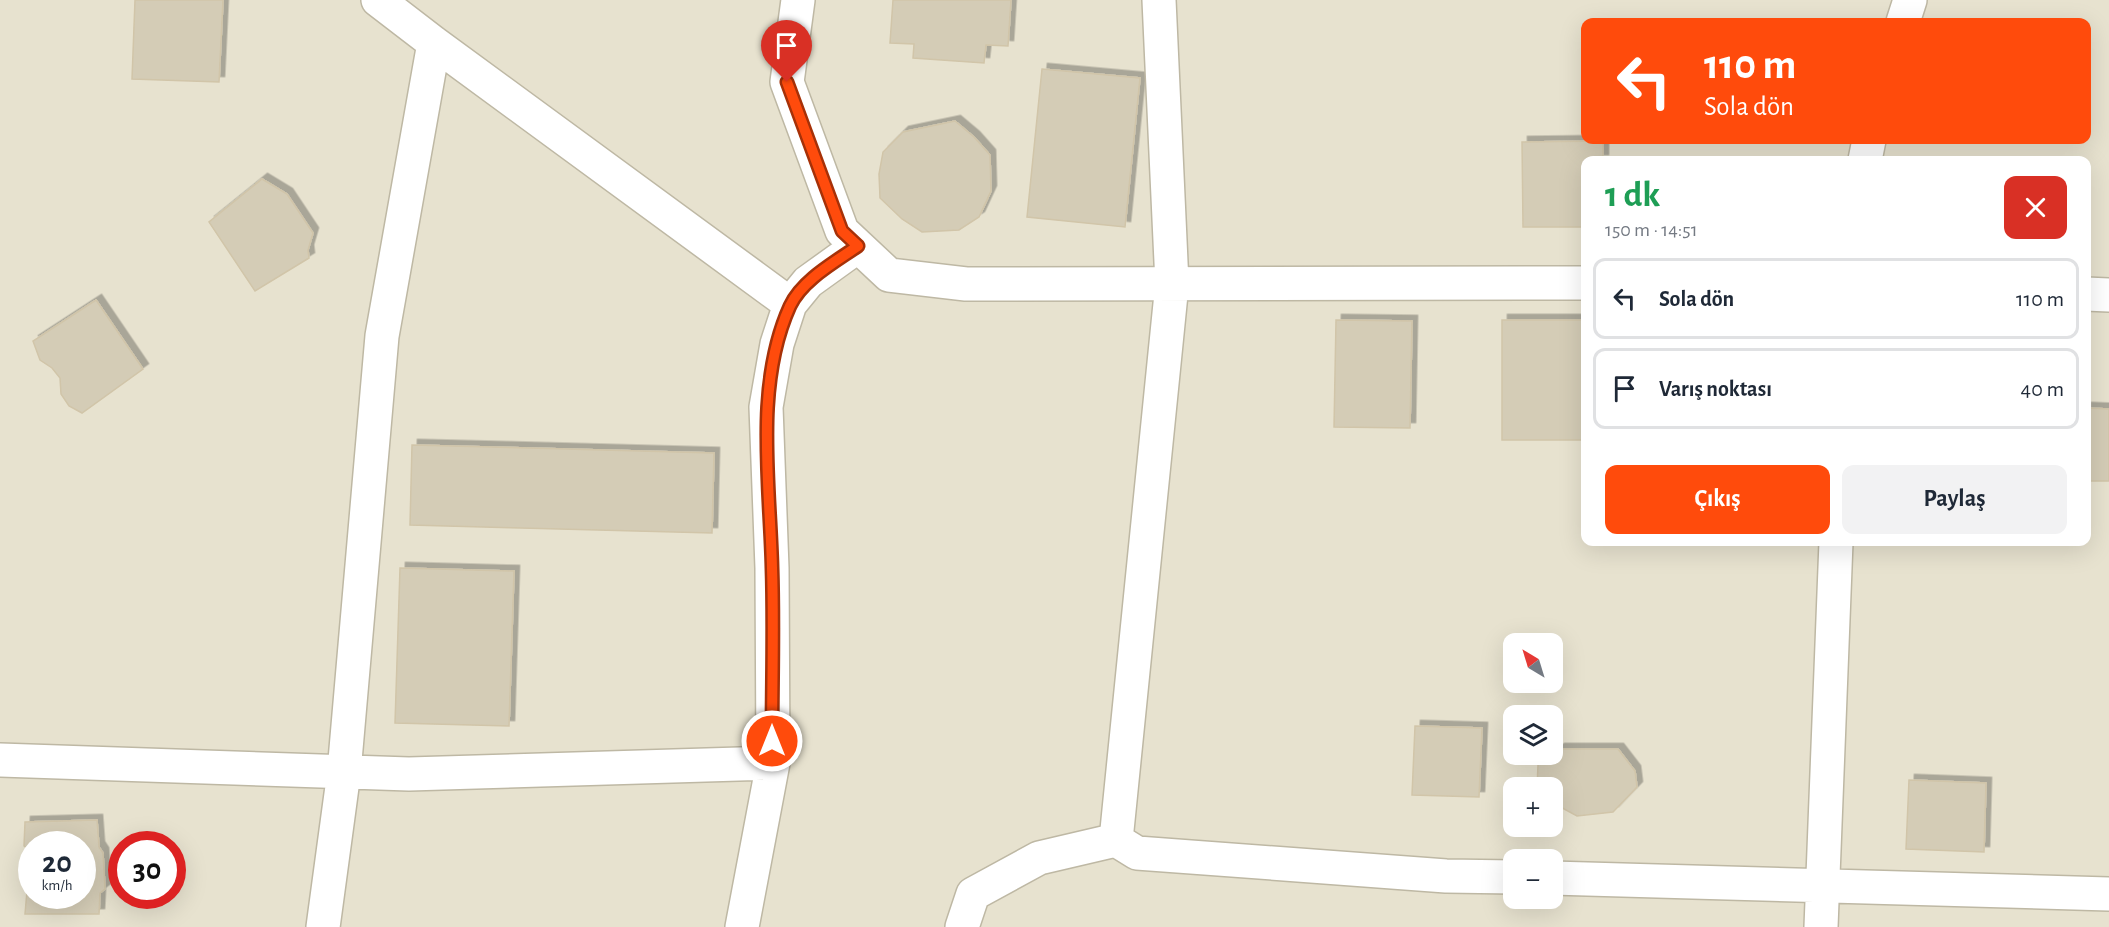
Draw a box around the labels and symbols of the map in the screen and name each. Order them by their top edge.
pin [761,20,812,82]
north arrow [1503,633,1563,693]
position arrow [740,709,804,773]
speed limit sign: 30 [108,831,186,909]

